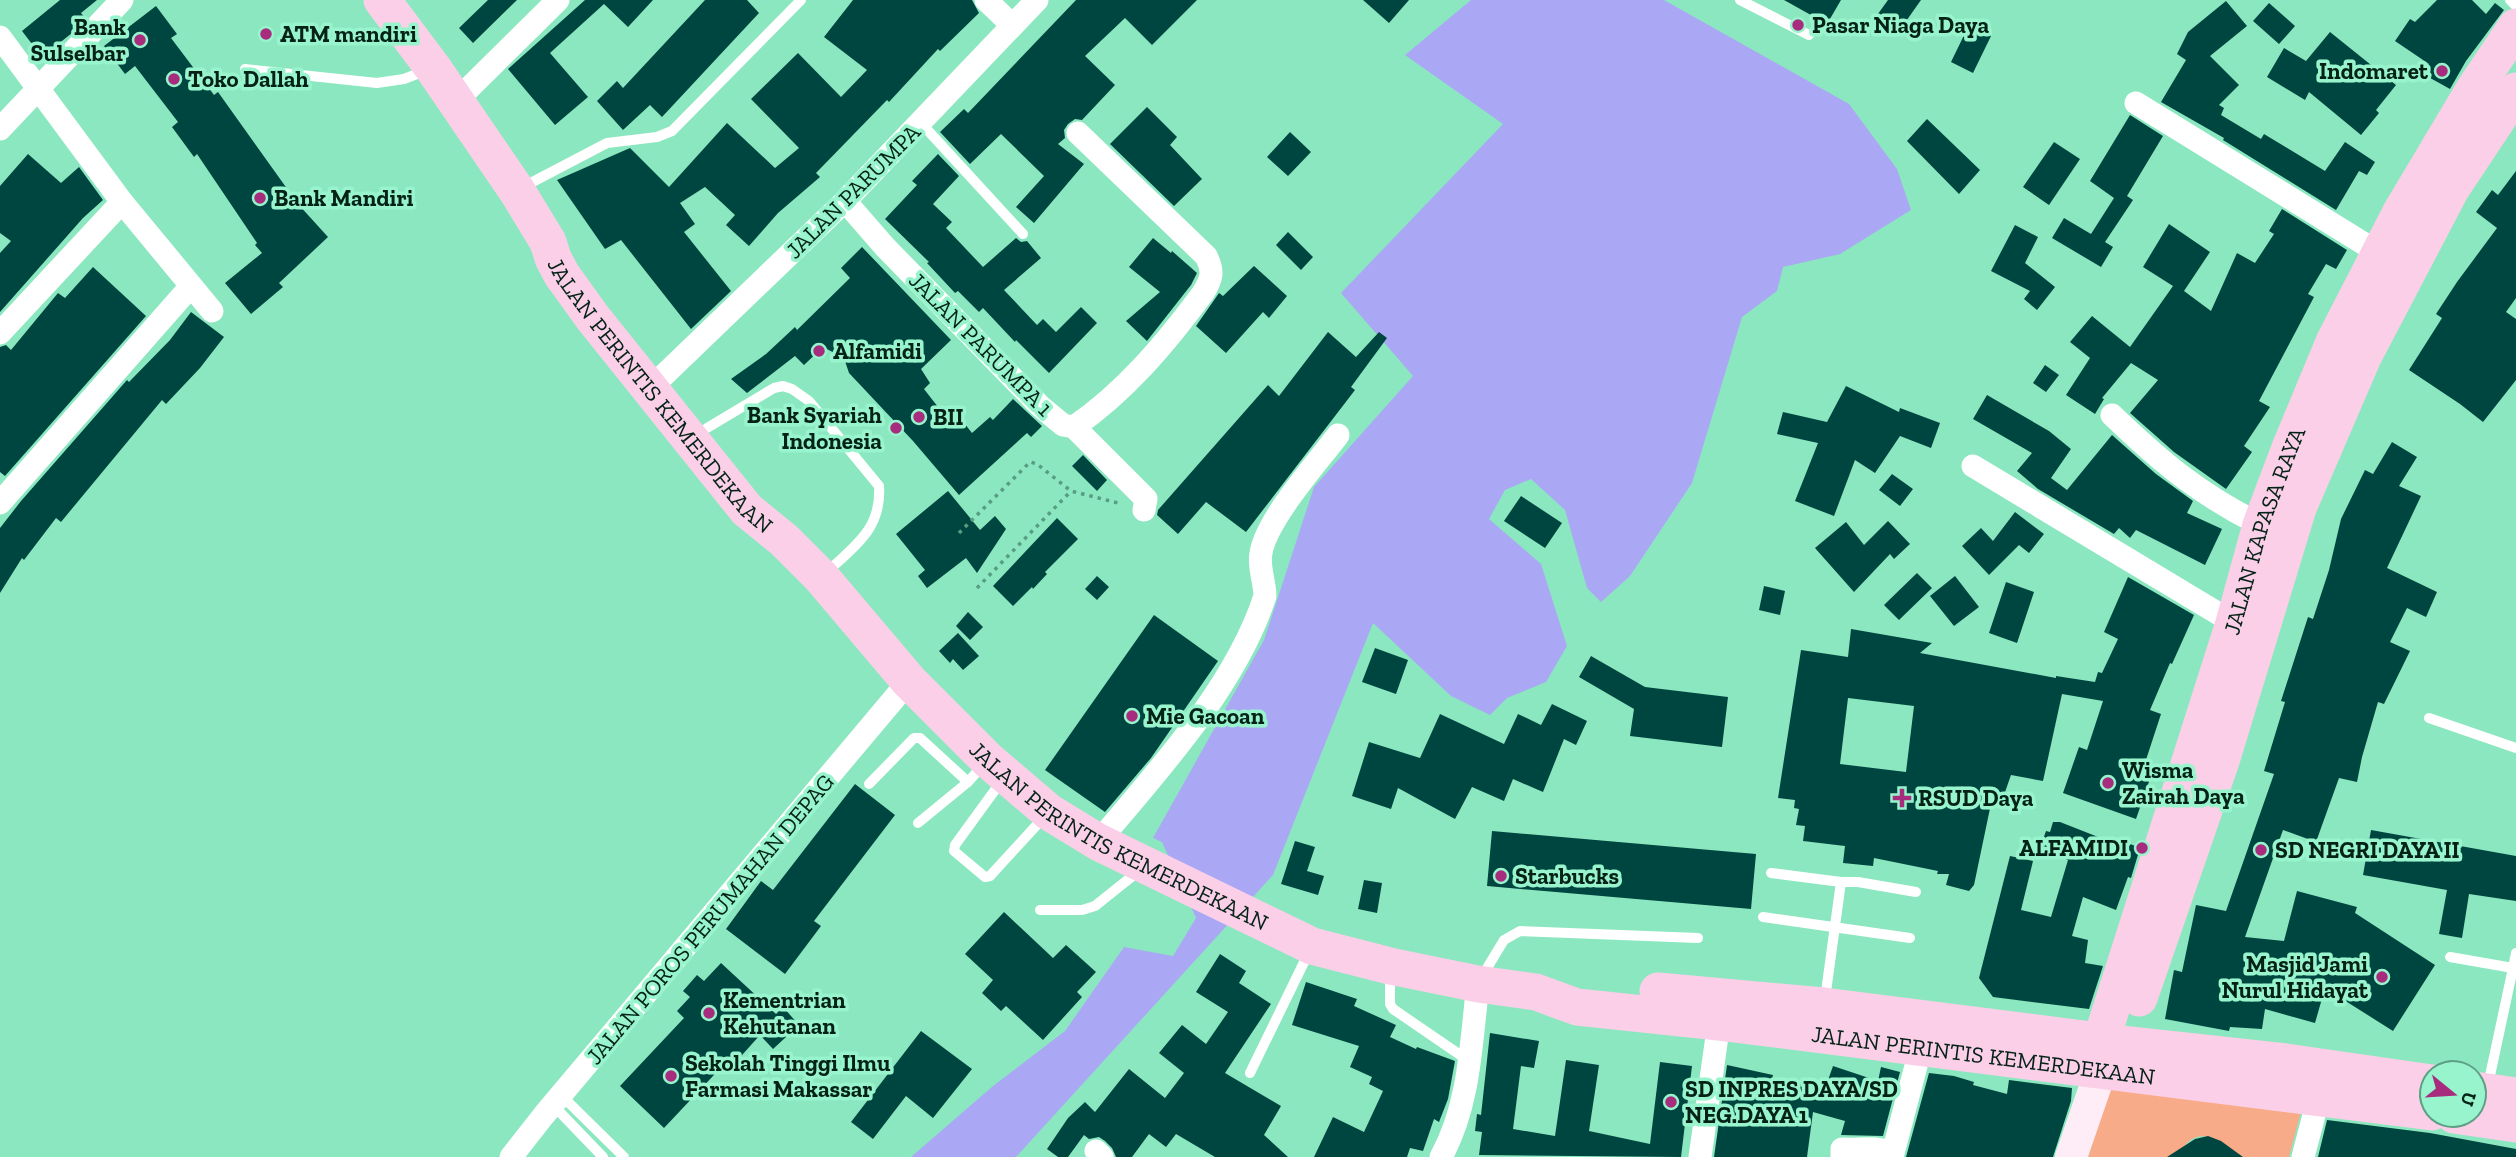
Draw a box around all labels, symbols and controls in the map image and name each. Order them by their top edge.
place label: Pasar Niaga Daya [1812,11,1990,39]
place label: Bank Sulselbar [31,13,126,67]
marker: Pasar Niaga Daya [1790,17,1806,33]
place label: ATM mandiri [280,20,417,48]
marker: ATM mandiri [258,26,274,42]
marker: Bank Sulselbar [132,32,148,48]
place label: Indomaret [2319,57,2429,85]
marker: Indomaret [2434,63,2450,79]
place label: Toko Dallah [188,65,309,93]
marker: Toko Dallah [166,71,182,87]
street label: JALAN PARUMPA [780,117,927,264]
place label: Bank Mandiri [274,184,414,212]
marker: Bank Mandiri [252,190,268,206]
street label: JALAN PERINTIS KEMERDEKAAN [541,253,779,539]
street label: JALAN PARUMPA 1 [903,266,1059,422]
place label: Alfamidi [833,337,922,365]
marker: Alfamidi [811,343,827,359]
place label: Bank Syariah Indonesia [747,401,883,455]
place label: BII [933,403,964,431]
marker: BII [911,409,927,425]
marker: Bank Syariah Indonesia [888,420,904,436]
street label: JALAN KAPASA RAYA [2217,422,2312,638]
place label: Mie Gacoan [1146,702,1265,730]
marker: Mie Gacoan [1124,708,1140,724]
street label: JALAN PERINTIS KEMERDEKAAN [963,735,1273,937]
place label: Wisma Zairah Daya [2122,756,2245,810]
street label: JALAN POROS PERUMAHAN DEPAG [580,768,840,1070]
marker: Wisma Zairah Daya [2100,775,2116,791]
place label: RSUD Daya [1918,784,2034,812]
marker: RSUD Daya [1892,788,1912,808]
place label: ALFAMIDI [2019,834,2128,862]
place label: SD NEGRI DAYA II [2275,836,2460,864]
marker: ALFAMIDI [2134,840,2150,856]
marker: SD NEGRI DAYA II [2253,842,2269,858]
place label: Starbucks [1515,862,1619,890]
marker: Starbucks [1493,868,1509,884]
place label: Masjid Jami Nurul Hidayat [2222,950,2369,1004]
marker: Masjid Jami Nurul Hidayat [2374,969,2390,985]
place label: Kementrian Kehutanan [723,986,846,1040]
marker: Kementrian Kehutanan [701,1005,717,1021]
street label: JALAN PERINTIS KEMERDEKAAN [1810,1020,2157,1091]
place label: Sekolah Tinggi Ilmu Farmasi Makassar [685,1049,891,1103]
north arrow [2418,1059,2488,1129]
marker: Sekolah Tinggi Ilmu Farmasi Makassar [663,1068,679,1084]
place label: SD INPRES DAYA/SD NEG.DAYA 1 [1685,1075,1898,1129]
text: U [2456,1089,2482,1109]
marker: SD INPRES DAYA/SD NEG.DAYA 1 [1663,1094,1679,1110]

